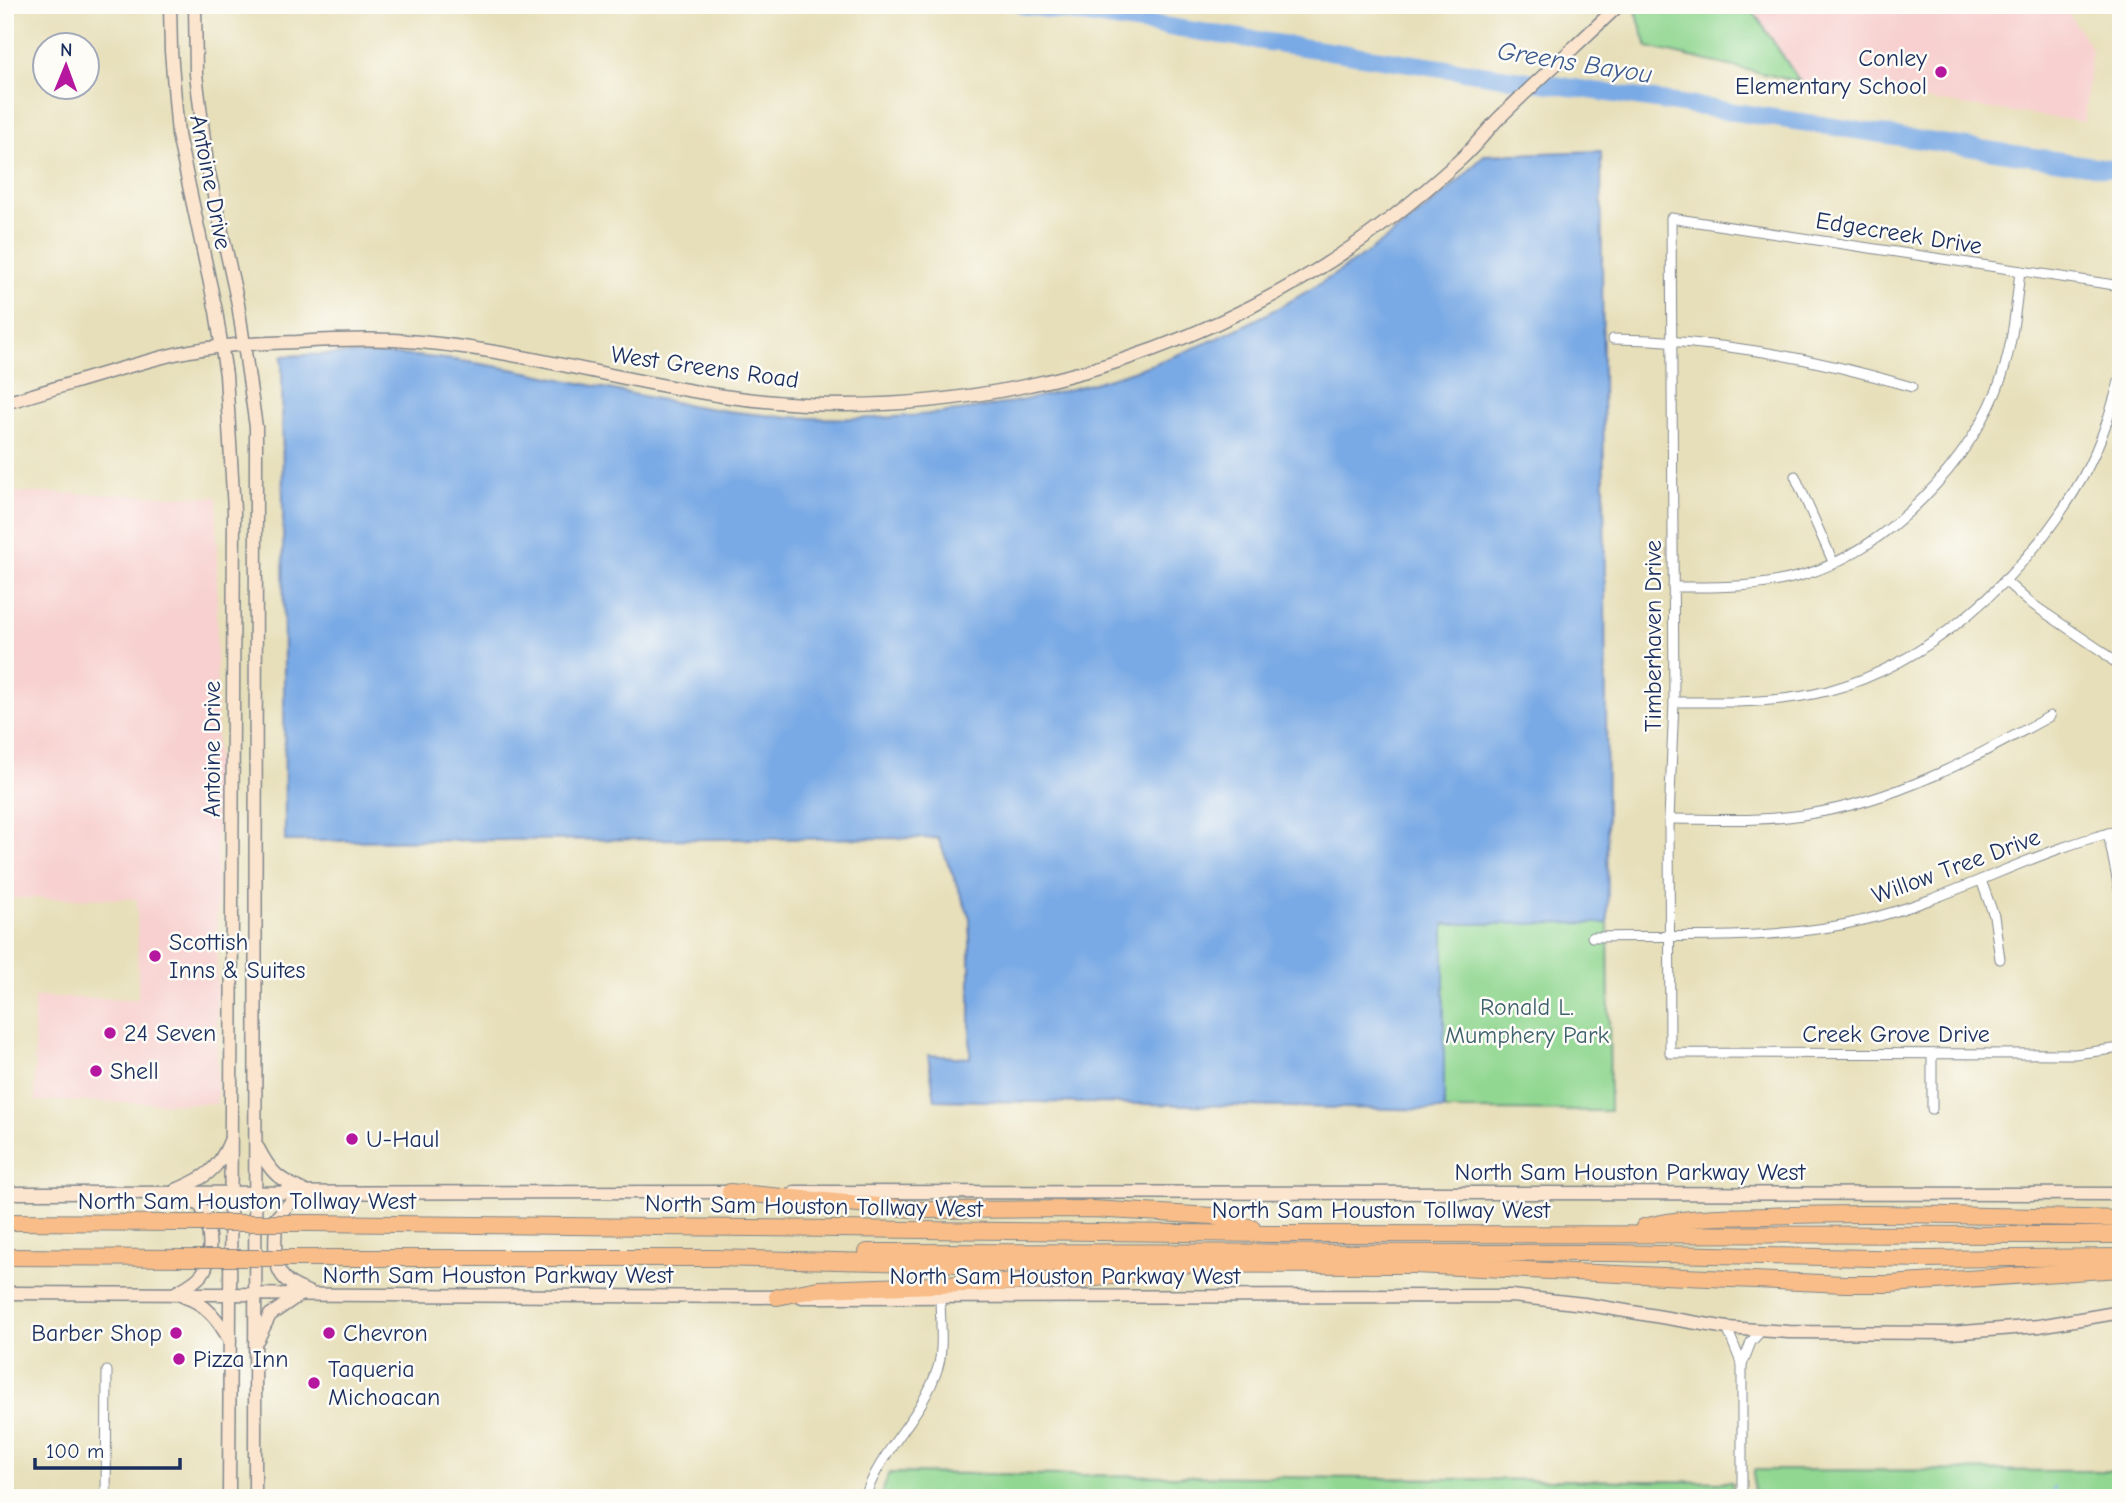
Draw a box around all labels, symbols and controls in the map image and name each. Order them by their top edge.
north arrow [32,32,102,102]
water label: Greens Bayou [1495,36,1655,90]
text: N [60,39,73,61]
place label: Conley Elementary School [1735,44,1927,100]
marker: Conley Elementary School [1933,64,1949,80]
street label: Antoine Drive [184,112,238,252]
street label: Edgecreek Drive [1814,206,1984,260]
street label: West Greens Road [609,340,801,394]
street label: Timberhaven Drive [1639,540,1667,732]
street label: Antoine Drive [198,681,226,817]
street label: Willow Tree Drive [1868,823,2044,909]
place label: Scottish Inns & Suites [169,928,306,984]
marker: Scottish Inns & Suites [147,948,163,964]
park label: Ronald L. Mumphery Park [1445,993,1609,1049]
place label: 24 Seven [124,1019,216,1047]
street label: Creek Grove Drive [1802,1020,1990,1048]
marker: 24 Seven [102,1025,118,1041]
place label: Shell [110,1057,159,1085]
marker: Shell [88,1063,104,1079]
place label: U-Haul [366,1125,440,1153]
marker: U-Haul [344,1131,360,1147]
street label: North Sam Houston Parkway West [1455,1158,1807,1186]
street label: North Sam Houston Tollway West [78,1187,417,1215]
street label: North Sam Houston Tollway West [645,1189,985,1223]
street label: North Sam Houston Tollway West [1212,1196,1551,1224]
street label: North Sam Houston Parkway West [323,1261,675,1289]
street label: North Sam Houston Parkway West [890,1262,1242,1290]
place label: Barber Shop [31,1319,162,1347]
place label: Chevron [343,1319,428,1347]
marker: Barber Shop [168,1325,184,1341]
marker: Chevron [321,1325,337,1341]
place label: Pizza Inn [193,1345,289,1373]
marker: Pizza Inn [171,1351,187,1367]
place label: Taqueria Michoacan [328,1355,440,1411]
marker: Taqueria Michoacan [306,1375,322,1391]
scale bar [35,1426,180,1470]
text: 100 m [46,1439,104,1463]

